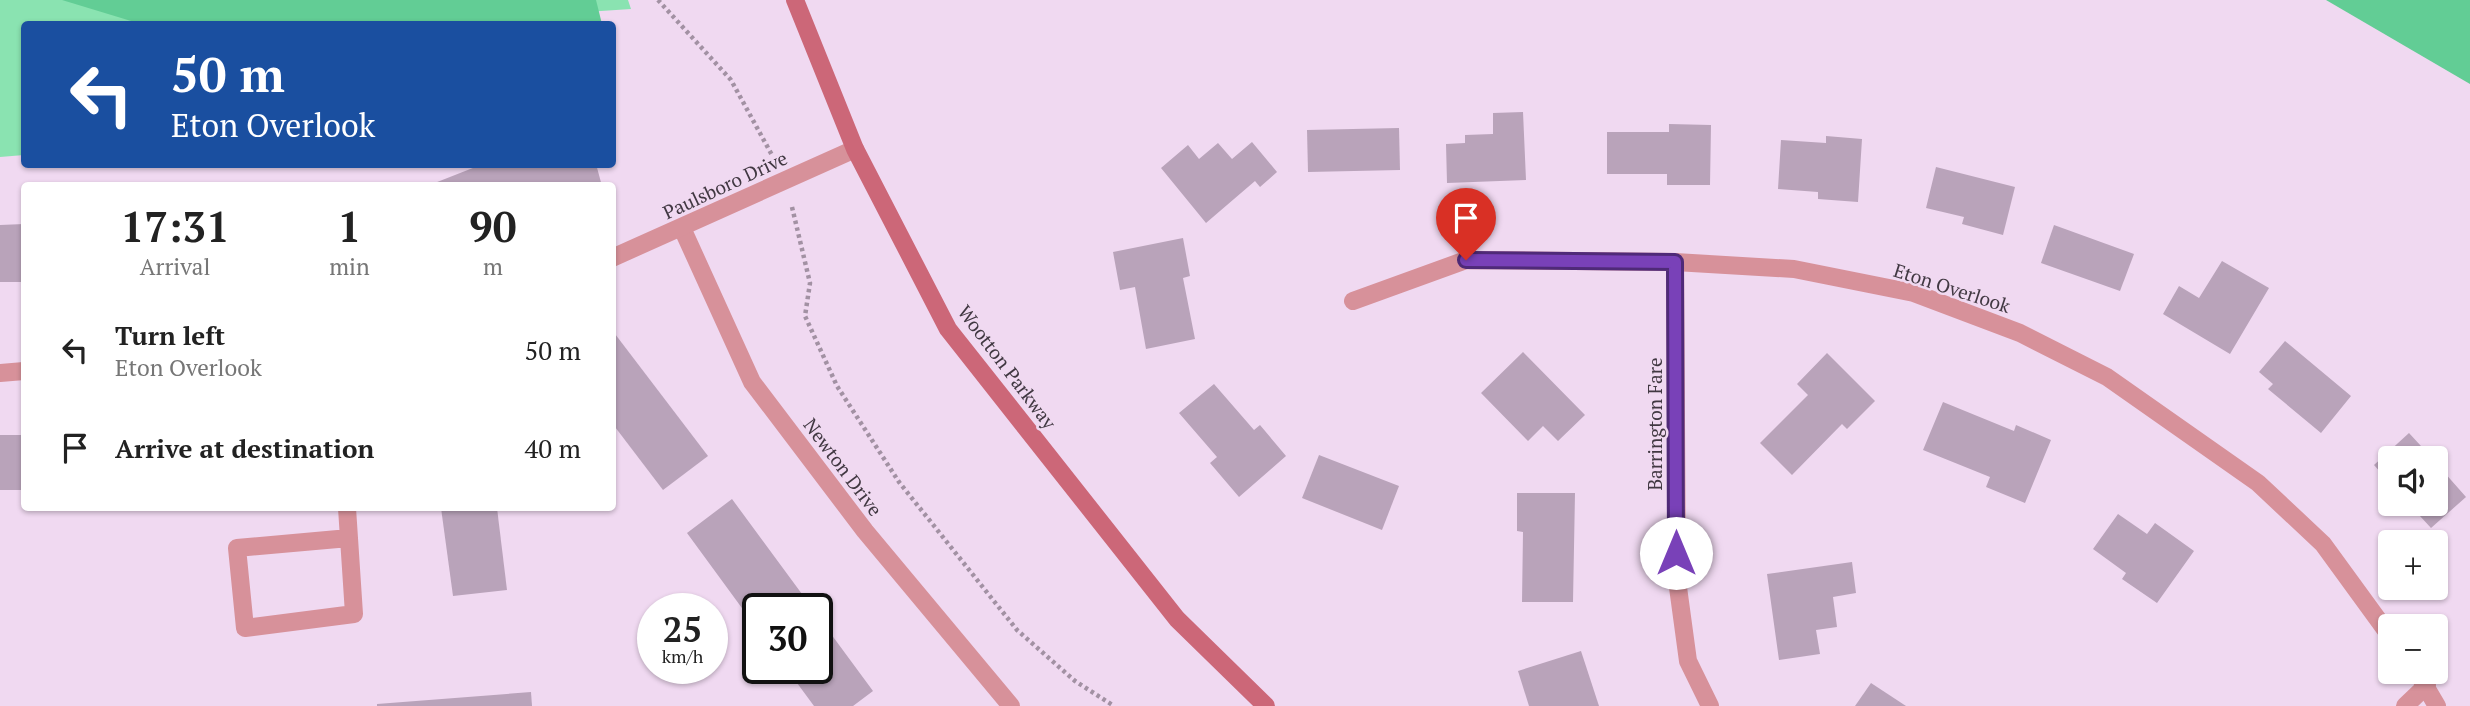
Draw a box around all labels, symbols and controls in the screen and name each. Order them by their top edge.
text: 50 m [171,41,285,106]
icon: left [56,49,147,140]
text: Eton Overlook [171,104,375,146]
street label: Paulsboro Drive [659,145,791,224]
pin [1436,188,1496,260]
text: 17:31 [120,198,230,254]
text: 1 [338,198,361,254]
text: 90 [469,198,517,254]
icon: arrive [1447,199,1485,237]
text: Arrival [140,251,210,282]
text: min [329,251,370,282]
text: m [483,251,503,282]
street label: Eton Overlook [1891,257,2014,318]
street label: Wootton Parkway [953,300,1062,434]
text: Turn left [115,318,225,352]
icon: left [56,331,94,369]
text: 50 m [525,333,581,367]
text: Eton Overlook [115,352,262,383]
street label: Barrington Fare [1642,357,1667,491]
street label: Newton Drive [798,413,888,521]
icon: arrive [56,429,94,467]
text: Arrive at destination [115,431,374,465]
text: 40 m [525,431,581,465]
map controls [2378,446,2448,684]
button: sound [2378,446,2448,516]
position arrow [1639,516,1713,590]
button: + [2378,530,2448,600]
speed limit sign: 30 [742,593,833,684]
text: 25 [663,606,702,652]
button: − [2378,614,2448,684]
text: km/h [662,644,703,668]

